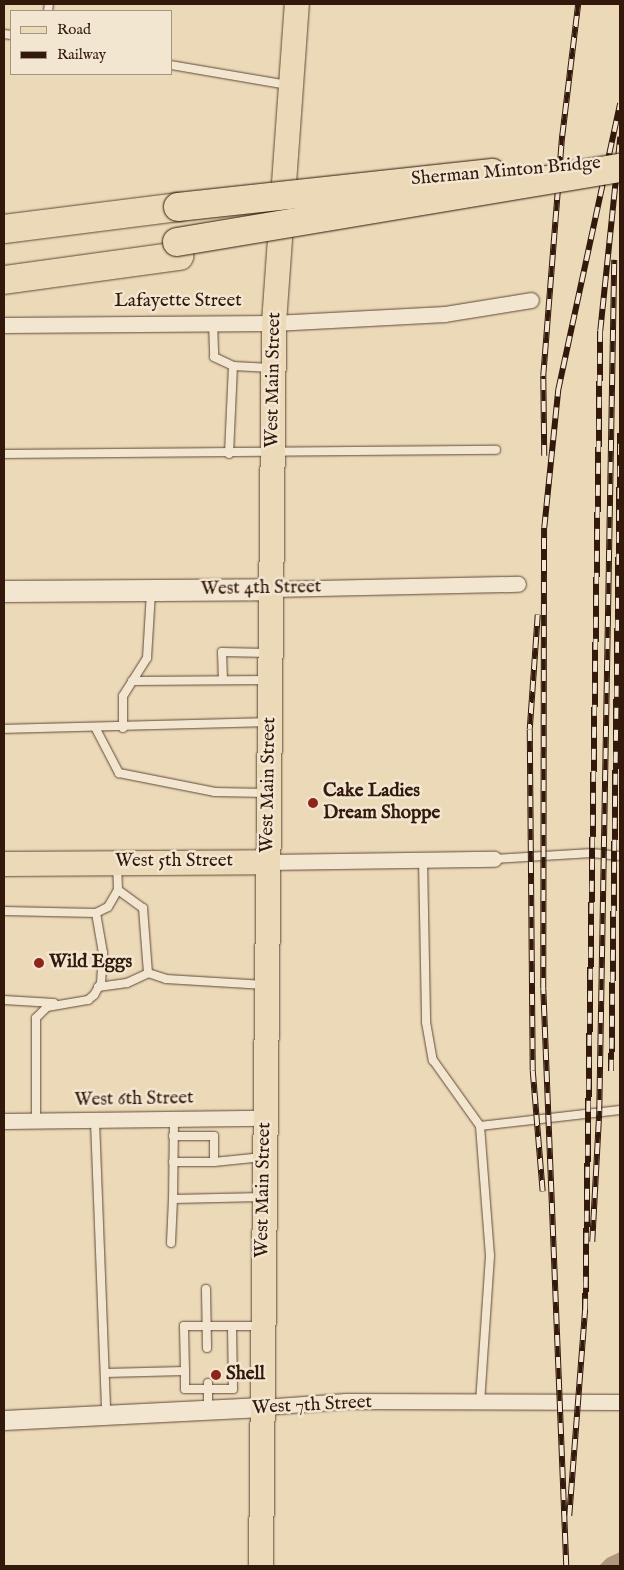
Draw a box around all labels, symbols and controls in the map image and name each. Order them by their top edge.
legend [10,10,172,75]
text: Road [57,20,91,39]
text: Railway [57,45,106,64]
street label: Sherman Minton Bridge [410,152,602,192]
street label: Lafayette Street [114,291,242,313]
street label: West Main Street [261,312,287,448]
street label: West 4th Street [201,577,321,601]
street label: West Main Street [256,717,282,853]
place label: Cake Ladies Dream Shoppe [323,781,440,825]
marker: Cake Ladies Dream Shoppe [307,797,319,809]
street label: West 5th Street [115,851,233,873]
place label: Wild Eggs [49,952,132,974]
marker: Wild Eggs [33,957,45,969]
street label: West 6th Street [74,1088,194,1112]
street label: West Main Street [251,1122,277,1258]
place label: Shell [226,1364,265,1386]
marker: Shell [210,1369,222,1381]
street label: West 7th Street [251,1391,373,1421]

